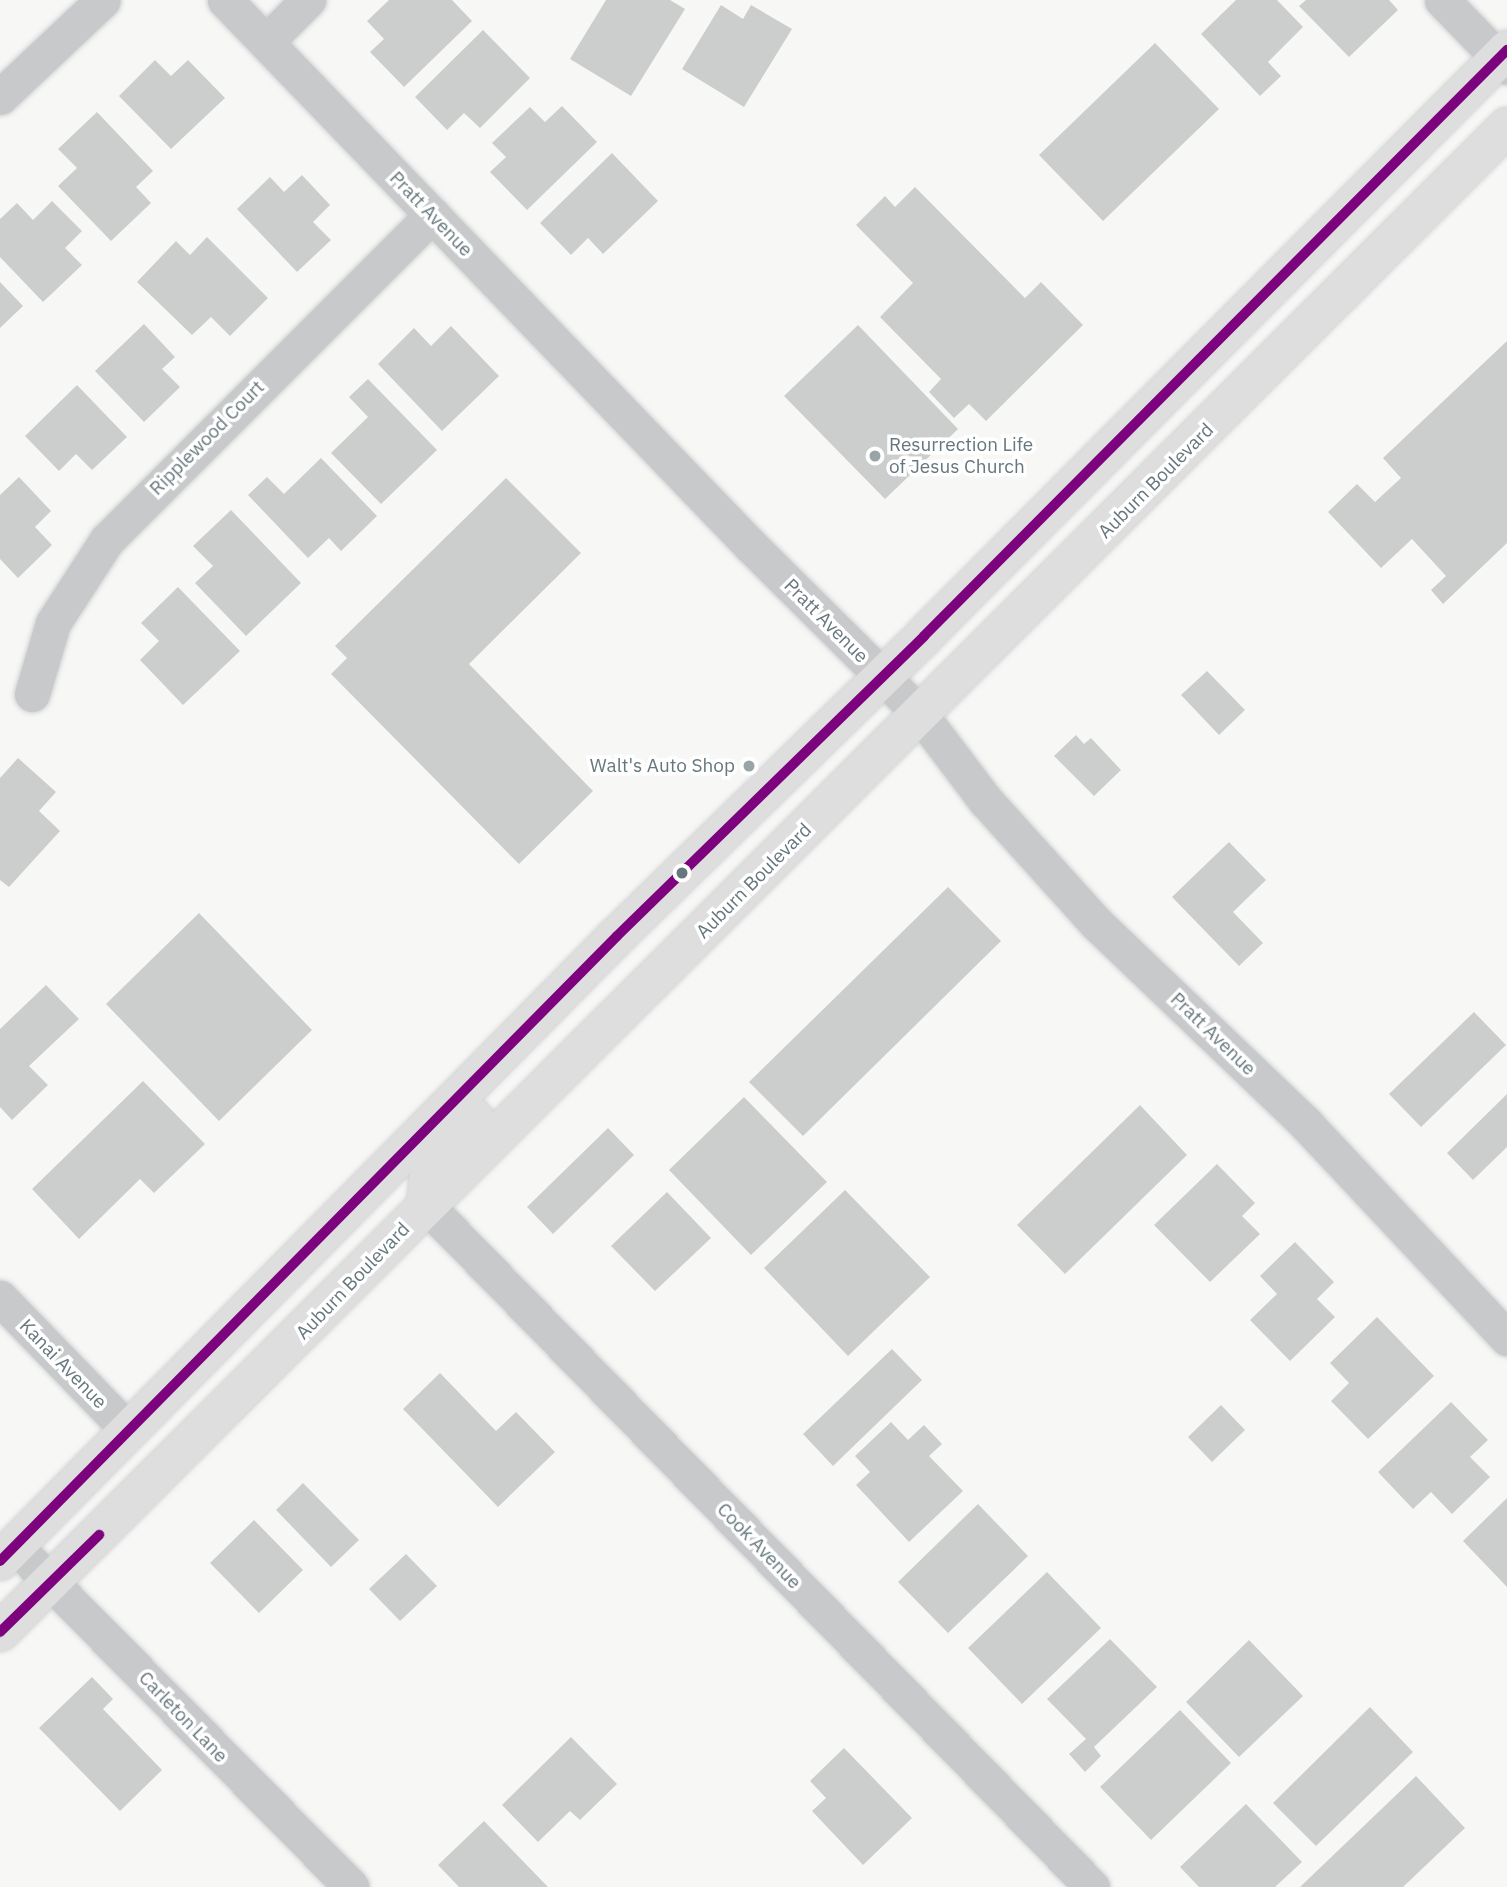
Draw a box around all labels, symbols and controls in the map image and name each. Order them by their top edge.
street label: Pratt Avenue [385,167,477,261]
street label: Ripplewood Court [145,376,269,500]
street label: Auburn Boulevard [1094,419,1218,543]
place label: Resurrection Life of Jesus Church [889,434,1033,478]
marker: Resurrection Life of Jesus Church [867,448,883,464]
street label: Pratt Avenue [779,574,873,668]
place label: Walt's Auto Shop [590,755,735,777]
marker: Walt's Auto Shop [741,758,757,774]
street label: Auburn Boulevard [692,819,816,943]
unlabelled marker [675,866,689,880]
street label: Pratt Avenue [1166,988,1260,1080]
street label: Auburn Boulevard [291,1218,415,1344]
street label: Kanai Avenue [15,1315,111,1413]
street label: Cook Avenue [712,1498,806,1594]
street label: Carleton Lane [134,1667,232,1767]

